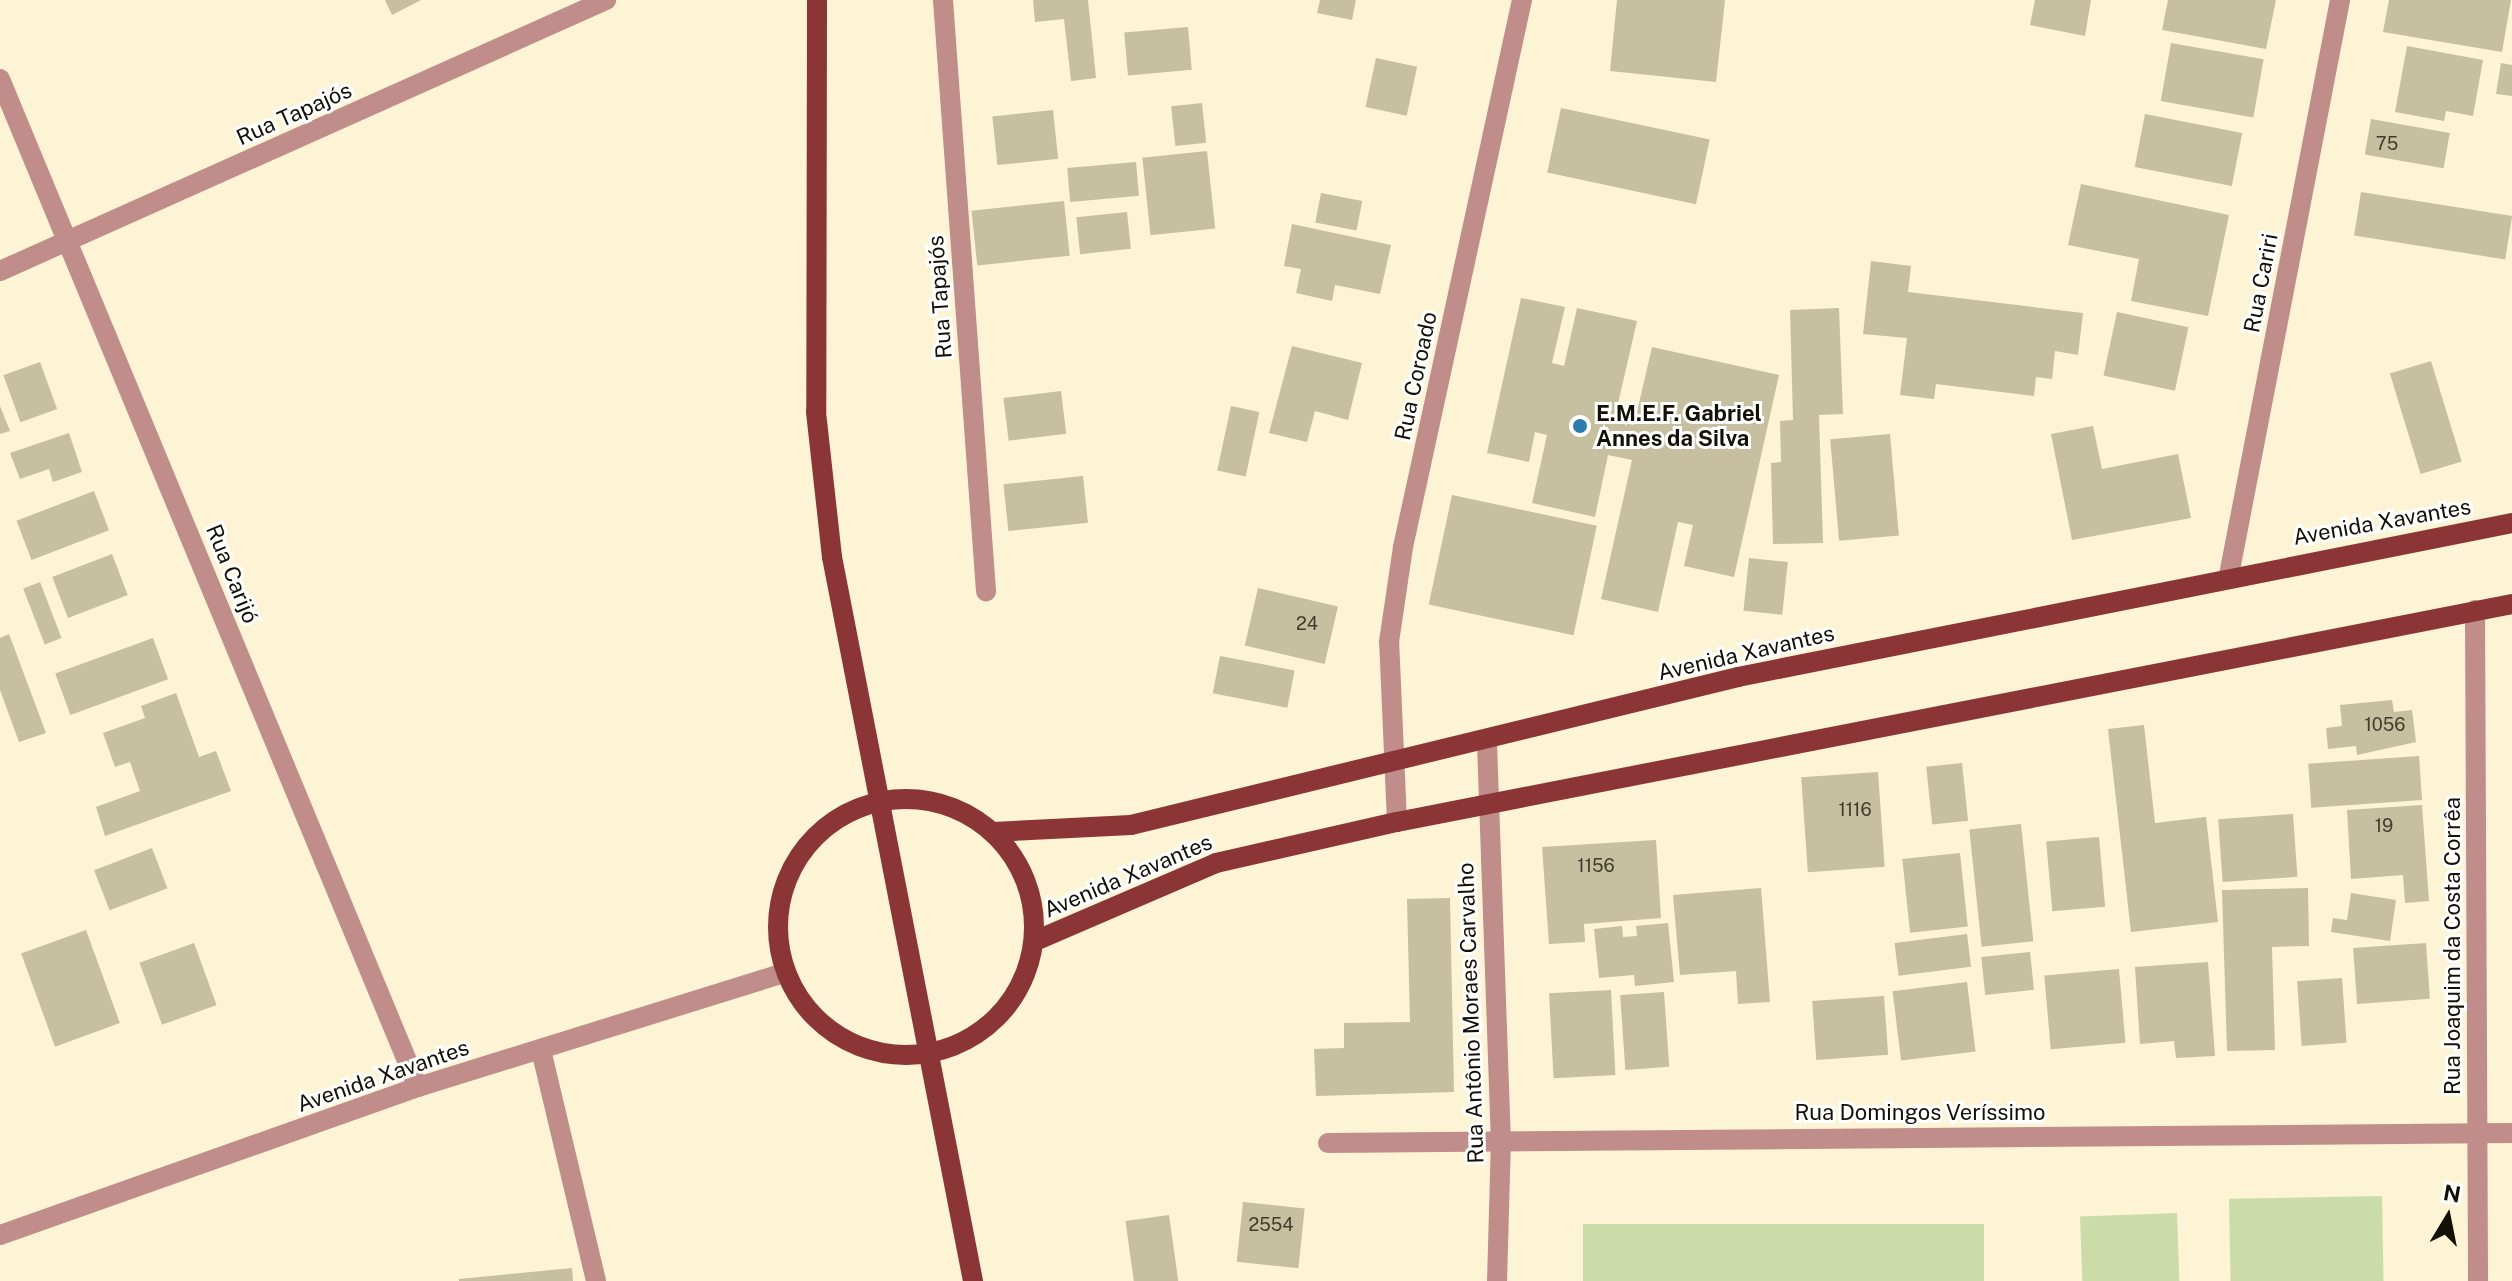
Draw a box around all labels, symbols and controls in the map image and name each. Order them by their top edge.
street label: Rua Tapajós [232,77,356,151]
house number: 75 [2376,133,2398,155]
street label: Rua Cariri [2238,231,2284,335]
street label: Rua Tapajós [923,235,957,359]
street label: Rua Coroado [1389,309,1443,443]
place label: E.M.E.F. Gabriel Annes da Silva [1596,400,1762,452]
marker: E.M.E.F. Gabriel Annes da Silva [1571,417,1589,435]
street label: Avenida Xavantes [2291,493,2473,551]
street label: Rua Carijó [200,521,264,627]
house number: 24 [1296,613,1318,635]
street label: Avenida Xavantes [1655,620,1837,686]
house number: 1056 [2364,714,2406,736]
street label: Rua Joaquim da Costa Corrêa [2440,797,2466,1095]
house number: 1116 [1838,799,1872,821]
house number: 19 [2375,815,2393,837]
street label: Avenida Xavantes [1040,829,1216,923]
house number: 1156 [1577,855,1615,877]
street label: Rua Antônio Moraes Carvalho [1453,862,1489,1164]
street label: Avenida Xavantes [293,1034,473,1118]
street label: Rua Domingos Veríssimo [1794,1100,2046,1126]
north arrow [2408,1177,2488,1257]
text: N [2441,1179,2463,1208]
house number: 2554 [1248,1214,1294,1236]

